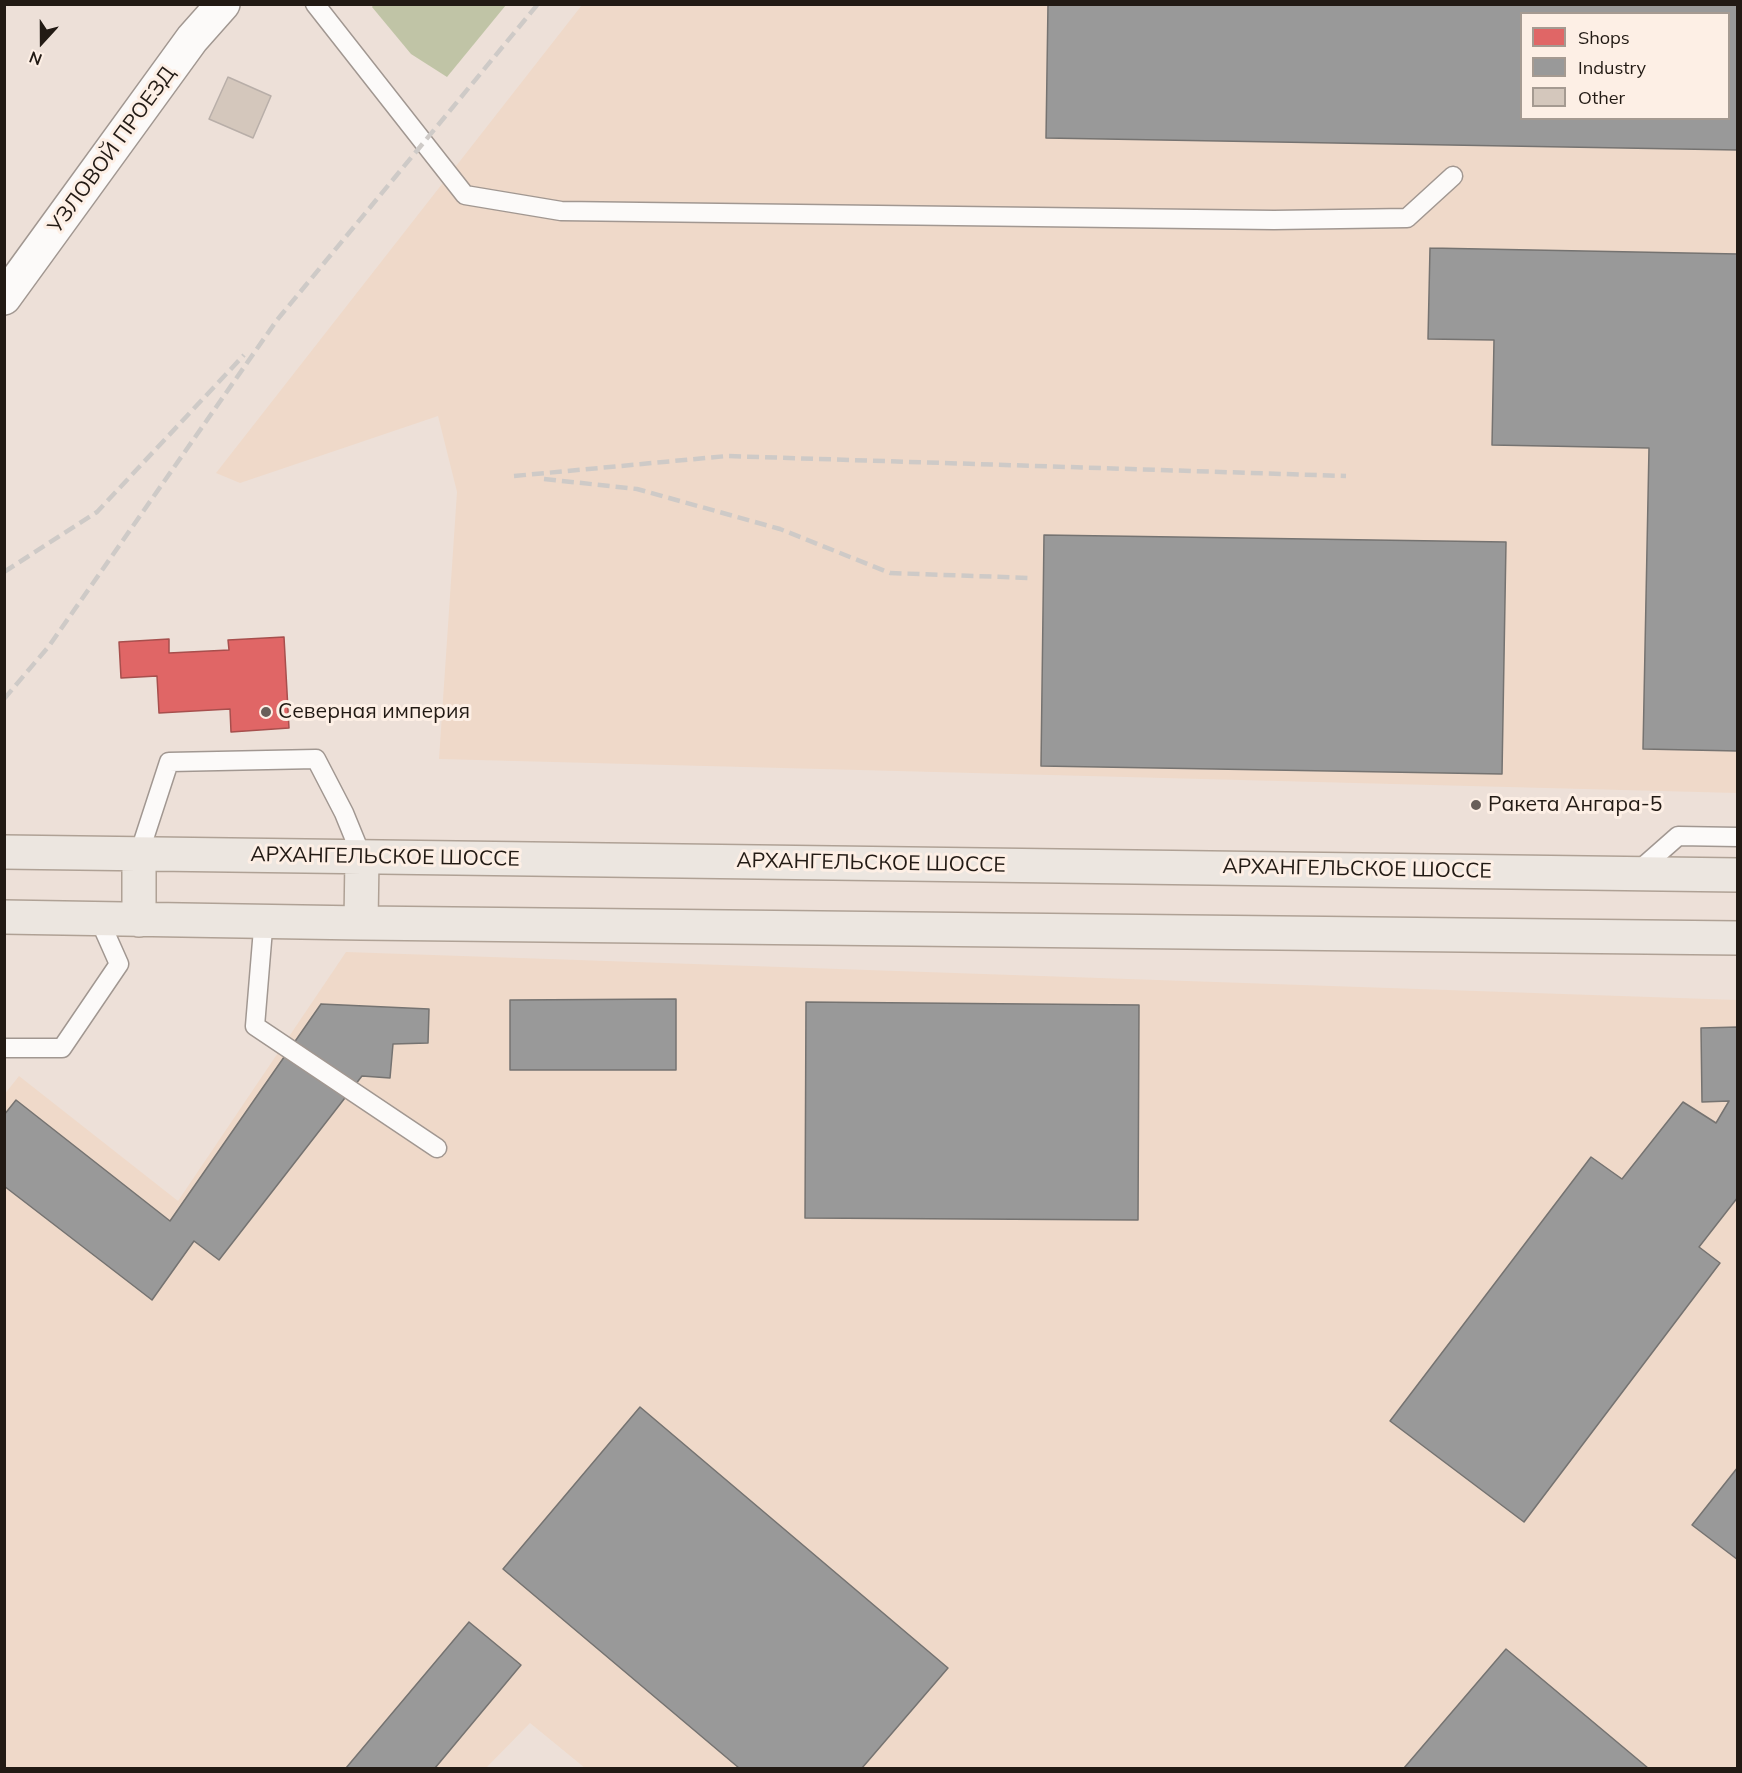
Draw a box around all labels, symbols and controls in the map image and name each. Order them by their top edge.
north arrow [12,12,72,72]
legend [1520,12,1730,120]
text: Shops [1578,26,1630,49]
text: N [26,47,45,70]
text: Industry [1578,56,1646,79]
street label: УЗЛОВОЙ ПРОЕЗД [43,62,181,238]
text: Other [1578,86,1625,109]
place label: Северная империя [278,699,470,725]
marker: Северная империя [259,705,273,719]
place label: Ракета Ангара-5 [1488,792,1662,818]
marker: Ракета Ангара-5 [1469,798,1483,812]
street label: АРХАНГЕЛЬСКОЕ ШОССЕ [250,842,520,872]
street label: АРХАНГЕЛЬСКОЕ ШОССЕ [736,848,1006,878]
street label: АРХАНГЕЛЬСКОЕ ШОССЕ [1222,854,1492,884]

